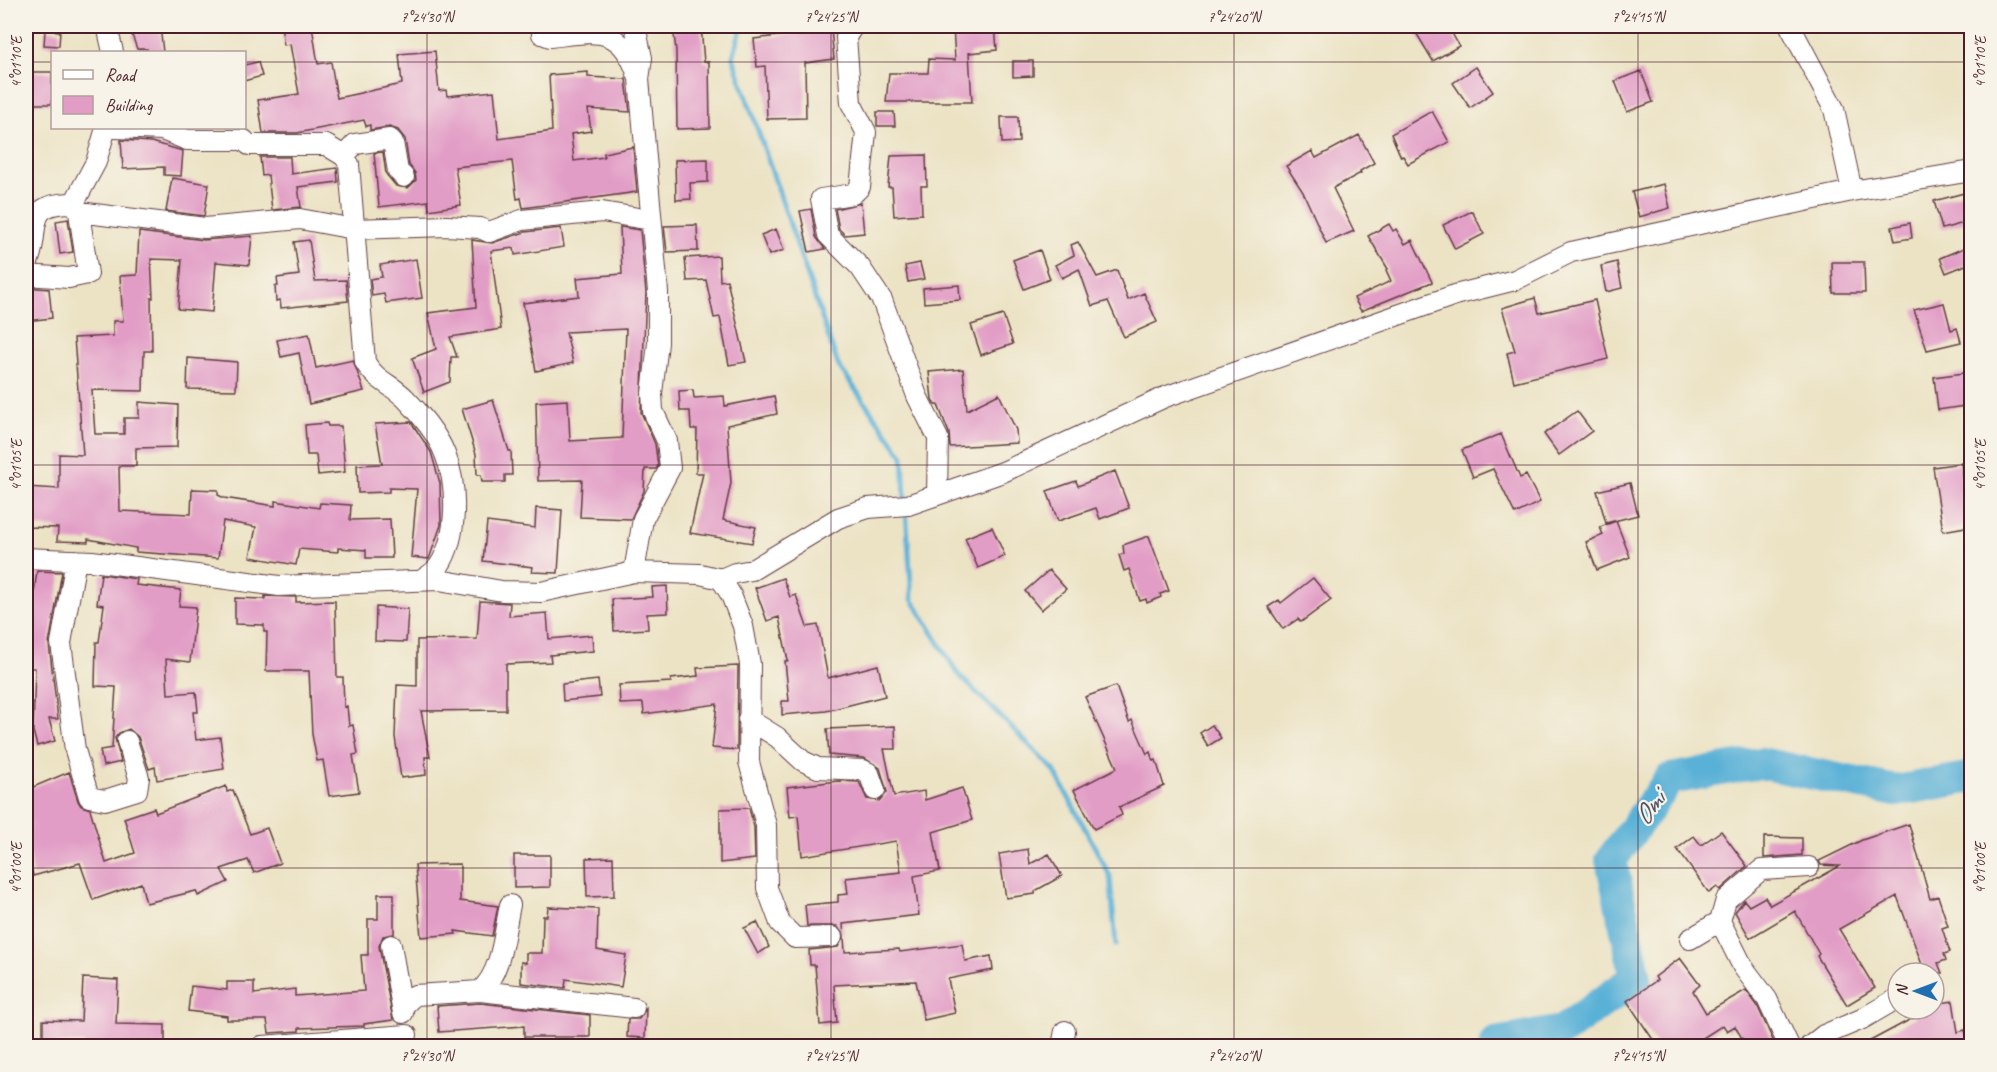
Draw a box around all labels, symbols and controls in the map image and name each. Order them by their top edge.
text: 7°24'30"N [401,8,456,27]
text: 7°24'25"N [805,8,860,27]
text: 7°24'20"N [1208,8,1263,27]
text: 7°24'15"N [1612,8,1667,27]
text: 4°01'10"E [7,34,26,88]
text: 4°01'10"E [1971,34,1990,88]
legend [51,51,246,129]
text: Road [105,64,138,86]
text: Building [105,94,154,116]
text: 4°01'05"E [7,437,26,491]
text: 4°01'05"E [1971,437,1990,491]
water label: Omi [1625,779,1677,832]
text: 4°01'00"E [7,840,26,894]
text: 4°01'00"E [1971,840,1990,894]
north arrow [1886,961,1946,1021]
text: N [1892,983,1912,996]
text: 7°24'30"N [401,1047,456,1066]
text: 7°24'25"N [805,1047,860,1066]
text: 7°24'20"N [1208,1047,1263,1066]
text: 7°24'15"N [1612,1047,1667,1066]

